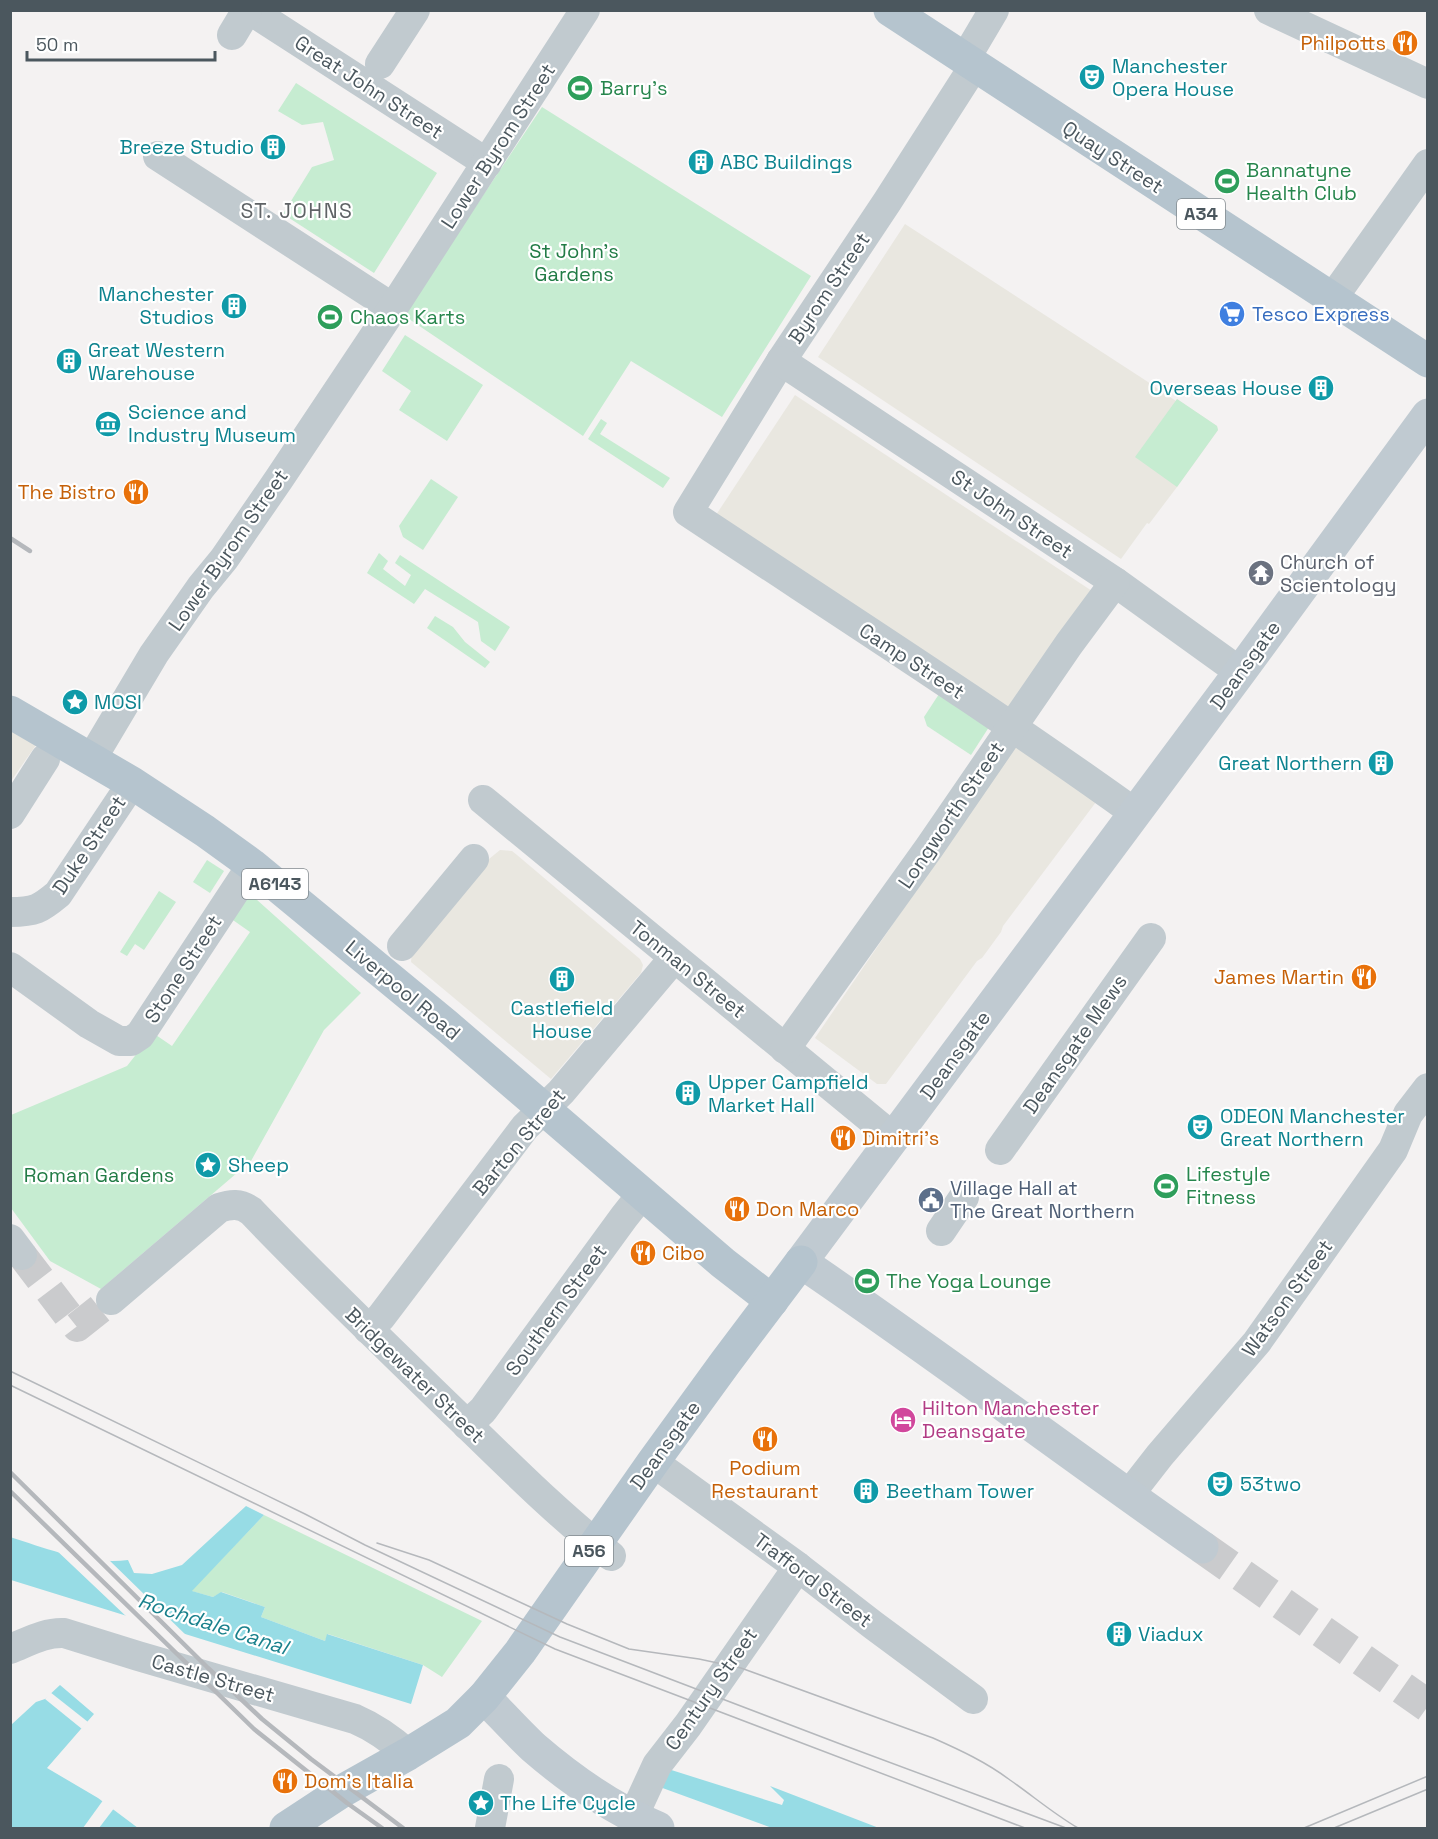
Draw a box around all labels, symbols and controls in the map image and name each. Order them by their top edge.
scale bar [27,24,214,62]
restaurant icon: Philpotts [1390,28,1420,58]
street label: Great John Street [290,29,448,145]
place label: Philpotts [1301,30,1386,56]
text: 50 m [36,33,78,56]
place label: Manchester Opera House [1112,53,1234,102]
street label: Lower Byrom Street [435,58,561,234]
theatre icon: Manchester Opera House [1077,62,1107,92]
sports icon: Barry's [565,73,595,103]
place label: Barry's [600,75,668,101]
street label: Quay Street [1058,115,1168,199]
building icon: Breeze Studio [258,132,288,162]
place label: Breeze Studio [119,134,254,160]
building icon: ABC Buildings [686,147,716,177]
place label: ABC Buildings [720,149,852,175]
place label: Bannatyne Health Club [1246,157,1357,206]
sports icon: Bannatyne Health Club [1212,166,1242,196]
district label: ST. JOHNS [241,197,353,224]
road number: A34 [1177,199,1225,229]
street label: Byrom Street [782,227,876,349]
park label: St John's Gardens [529,238,619,287]
place label: Manchester Studios [98,281,214,330]
building icon: Manchester Studios [219,291,249,321]
supermarket icon: Tesco Express [1217,299,1247,329]
place label: Tesco Express [1252,301,1390,327]
sports icon: Chaos Karts [315,302,345,332]
place label: Chaos Karts [350,304,465,330]
place label: Great Western Warehouse [88,337,225,386]
building icon: Great Western Warehouse [54,346,84,376]
building icon: Overseas House [1306,373,1336,403]
place label: Overseas House [1149,375,1302,401]
place label: Science and Industry Museum [128,399,296,448]
museum icon: Science and Industry Museum [93,409,123,439]
street label: Lower Byrom Street [162,464,294,636]
street label: St John Street [946,464,1078,564]
restaurant icon: The Bistro [121,477,151,507]
place label: The Bistro [18,479,116,505]
place label: Church of Scientology [1280,549,1396,598]
temple icon: Church of Scientology [1246,558,1276,588]
street label: Deansgate [1204,615,1286,715]
street label: Camp Street [854,617,970,705]
place icon: MOSI [60,687,90,717]
place label: MOSI [94,689,142,715]
street label: Longworth Street [892,737,1010,893]
building icon: Great Northern [1366,748,1396,778]
place label: Great Northern [1218,750,1362,776]
street label: Duke Street [46,791,132,899]
road number: A6143 [242,869,308,899]
street label: Stone Street [138,910,228,1028]
street label: Tonman Street [625,914,751,1024]
street label: Liverpool Road [340,934,466,1046]
restaurant icon: James Martin [1349,962,1379,992]
building icon: Castlefield House [547,964,577,994]
place label: James Martin [1214,964,1344,990]
street label: Deansgate Mews [1017,969,1133,1119]
place label: Castlefield House [510,995,614,1044]
street label: Deansgate [914,1005,996,1105]
place label: Upper Campfield Market Hall [708,1069,869,1118]
building icon: Upper Campfield Market Hall [673,1078,703,1108]
street label: Barton Street [467,1083,571,1201]
place label: ODEON Manchester Great Northern [1220,1103,1405,1152]
theatre icon: ODEON Manchester Great Northern [1185,1112,1215,1142]
restaurant icon: Dimitri's [828,1123,858,1153]
place label: Dimitri's [862,1125,939,1151]
place icon: Sheep [193,1150,223,1180]
place label: Sheep [228,1152,289,1178]
place label: Lifestyle Fitness [1186,1161,1271,1210]
park label: Roman Gardens [24,1162,174,1188]
sports icon: Lifestyle Fitness [1151,1171,1181,1201]
place label: Village Hall at The Great Northern [950,1175,1135,1224]
public building icon: Village Hall at The Great Northern [916,1185,946,1215]
restaurant icon: Don Marco [722,1194,752,1224]
place label: Don Marco [756,1196,859,1222]
street label: Watson Street [1236,1234,1338,1362]
restaurant icon: Cibo [628,1238,658,1268]
street label: Southern Street [500,1239,612,1381]
place label: Cibo [662,1240,705,1266]
sports icon: The Yoga Lounge [852,1266,882,1296]
place label: The Yoga Lounge [886,1268,1051,1294]
street label: Bridgewater Street [340,1302,490,1448]
street label: Deansgate [624,1395,706,1495]
place label: Hilton Manchester Deansgate [922,1395,1099,1444]
hotel icon: Hilton Manchester Deansgate [888,1405,918,1435]
restaurant icon: Podium Restaurant [750,1424,780,1454]
place label: Podium Restaurant [711,1455,819,1504]
theatre icon: 53two [1205,1469,1235,1499]
place label: 53two [1240,1471,1301,1497]
building icon: Beetham Tower [851,1476,881,1506]
place label: Beetham Tower [886,1478,1034,1504]
street label: Trafford Street [749,1527,877,1633]
road number: A56 [565,1536,613,1566]
water label: Rochdale Canal [135,1587,294,1661]
building icon: Viadux [1104,1619,1134,1649]
place label: Viadux [1138,1621,1204,1647]
street label: Century Street [659,1623,763,1755]
street label: Castle Street [148,1648,278,1708]
restaurant icon: Dom's Italia [270,1766,300,1796]
place label: Dom's Italia [304,1768,414,1794]
place icon: The Life Cycle [466,1788,496,1818]
place label: The Life Cycle [500,1790,636,1816]

